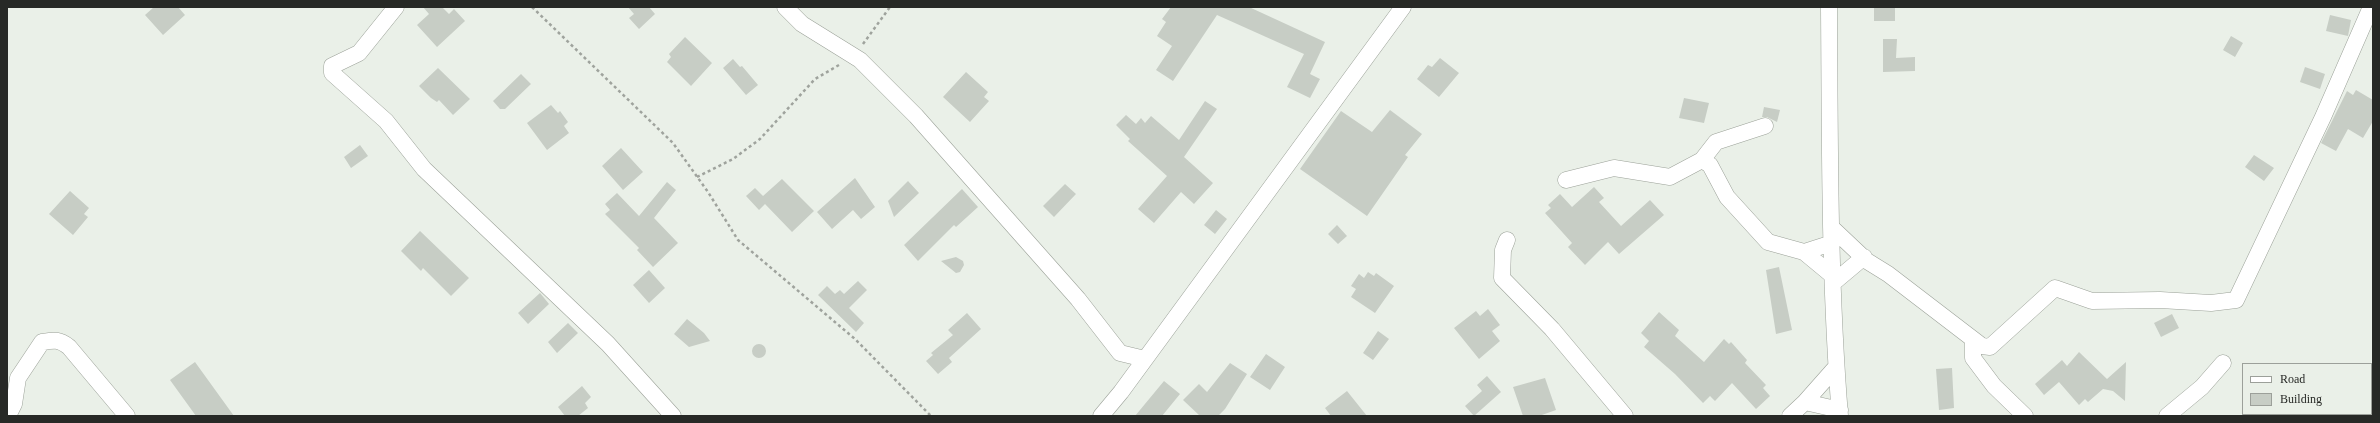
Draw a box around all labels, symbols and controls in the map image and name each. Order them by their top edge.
legend [2242,363,2372,415]
text: Road [2280,372,2305,386]
text: Building [2280,392,2322,406]

